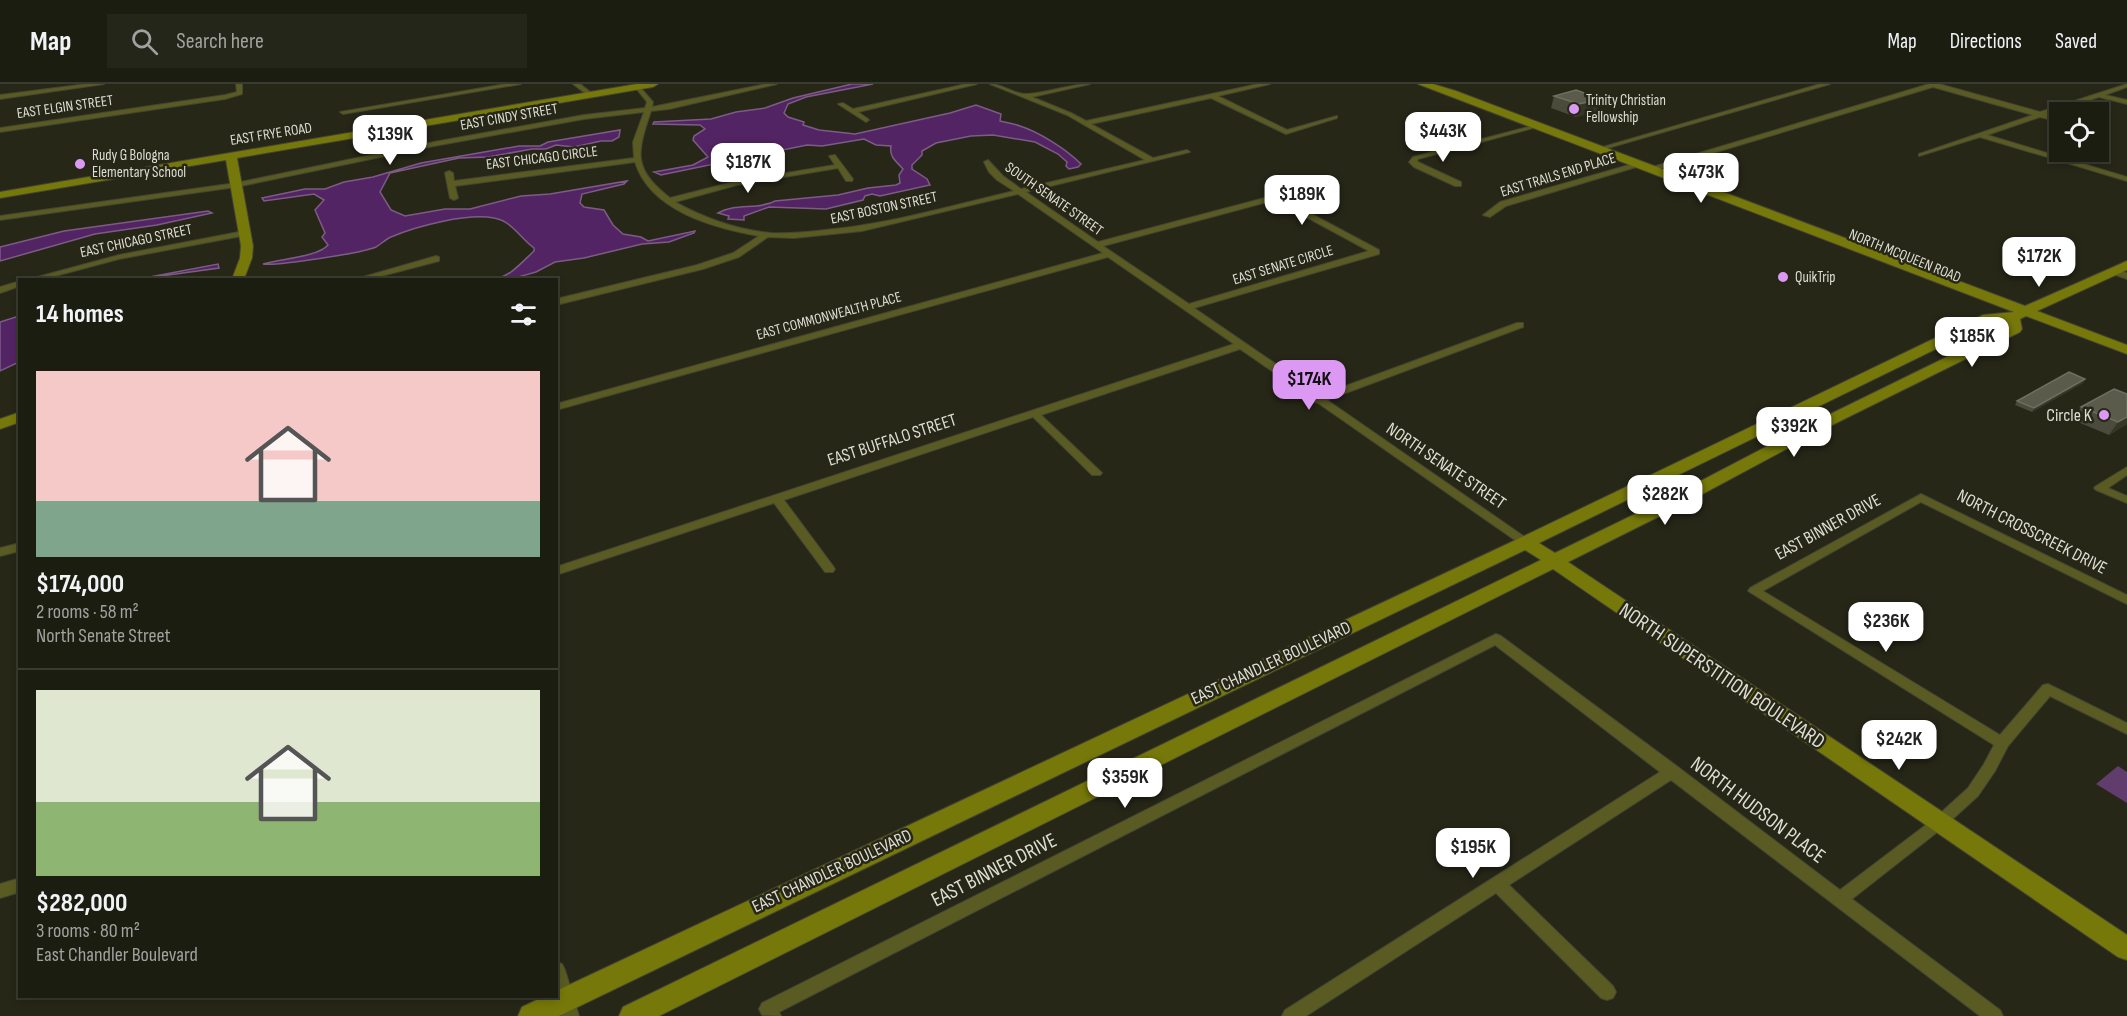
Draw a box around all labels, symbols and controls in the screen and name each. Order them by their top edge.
search box [107,14,527,68]
text: Map [30,25,71,58]
icon: search [128,25,161,58]
text: Search here [176,28,264,55]
text: Map [1887,29,1917,54]
text: Directions [1950,29,2022,54]
text: Saved [2055,29,2097,54]
street label: EAST ELGIN STREET [16,91,114,123]
place label: Trinity Christian Fellowship [1586,91,1666,127]
street label: EAST CINDY STREET [459,99,559,135]
marker: Trinity Christian Fellowship [1567,102,1581,116]
map controls [2049,102,2109,162]
button: locate [2049,102,2109,162]
pin: $443K [1401,112,1485,163]
pin: $139K [348,115,432,166]
street label: EAST FRYE ROAD [229,118,313,150]
text: $443K [1419,119,1467,143]
text: $139K [367,122,413,146]
street label: EAST CHICAGO CIRCLE [485,142,599,174]
pin: $187K [706,143,790,194]
place label: Rudy G Bologna Elementary School [92,146,186,182]
street label: EAST TRAILS END PLACE [1498,148,1618,202]
text: $187K [725,150,771,174]
pin: $473K [1659,153,1743,204]
marker: Rudy G Bologna Elementary School [73,157,87,171]
street label: SOUTH SENATE STREET [1001,158,1107,240]
text: $473K [1678,160,1724,184]
pin: $189K [1260,175,1344,226]
text: $189K [1279,182,1325,206]
street label: EAST BOSTON STREET [829,187,939,229]
street label: EAST CHICAGO STREET [78,220,194,262]
street label: NORTH MCQUEEN ROAD [1846,225,1964,287]
pin: $172K [1997,237,2081,288]
street label: EAST SENATE CIRCLE [1230,241,1336,289]
text: $172K [2016,244,2062,268]
place label: QuikTrip [1795,268,1835,287]
marker: QuikTrip [1776,270,1790,284]
street label: EAST COMMONWEALTH PLACE [754,287,904,345]
icon: filters [507,298,540,331]
text: 14 homes [36,299,124,330]
pin: $185K [1930,317,2014,368]
text: $185K [1949,324,1995,348]
pin: $174K [1267,360,1351,411]
text: $174K [1287,367,1331,391]
place label: Circle K [2046,405,2093,426]
pin: $392K [1752,407,1836,458]
marker: Circle K [2097,408,2111,422]
street label: EAST BUFFALO STREET [825,409,959,471]
icon: home [234,410,342,518]
text: $392K [1770,414,1818,438]
street label: NORTH SENATE STREET [1382,418,1510,514]
pin: $282K [1623,475,1707,526]
text: $282K [1641,482,1689,506]
street label: NORTH CROSSCREEK DRIVE [1954,485,2110,579]
street label: EAST BINNER DRIVE [1771,489,1885,565]
text: $174,000 [36,569,124,600]
street label: NORTH SUPERSTITION BOULEVARD [1614,598,1830,754]
text: 2 rooms · 58 m² [36,600,139,624]
pin: $236K [1844,602,1928,653]
text: $236K [1862,609,1910,633]
street label: EAST CHANDLER BOULEVARD [1188,617,1354,709]
text: North Senate Street [36,624,171,648]
pin: $242K [1857,720,1941,771]
text: $242K [1876,727,1922,751]
icon: home [234,729,342,837]
street label: NORTH HUDSON PLACE [1686,751,1830,869]
pin: $359K [1083,758,1167,809]
text: $359K [1101,765,1149,789]
street label: EAST CHANDLER BOULEVARD [749,825,915,917]
street label: EAST BINNER DRIVE [927,828,1061,912]
pin: $195K [1431,828,1515,879]
text: $195K [1450,835,1496,859]
text: $282,000 [36,888,127,919]
text: 3 rooms · 80 m² [36,919,140,943]
text: East Chandler Boulevard [36,943,198,967]

